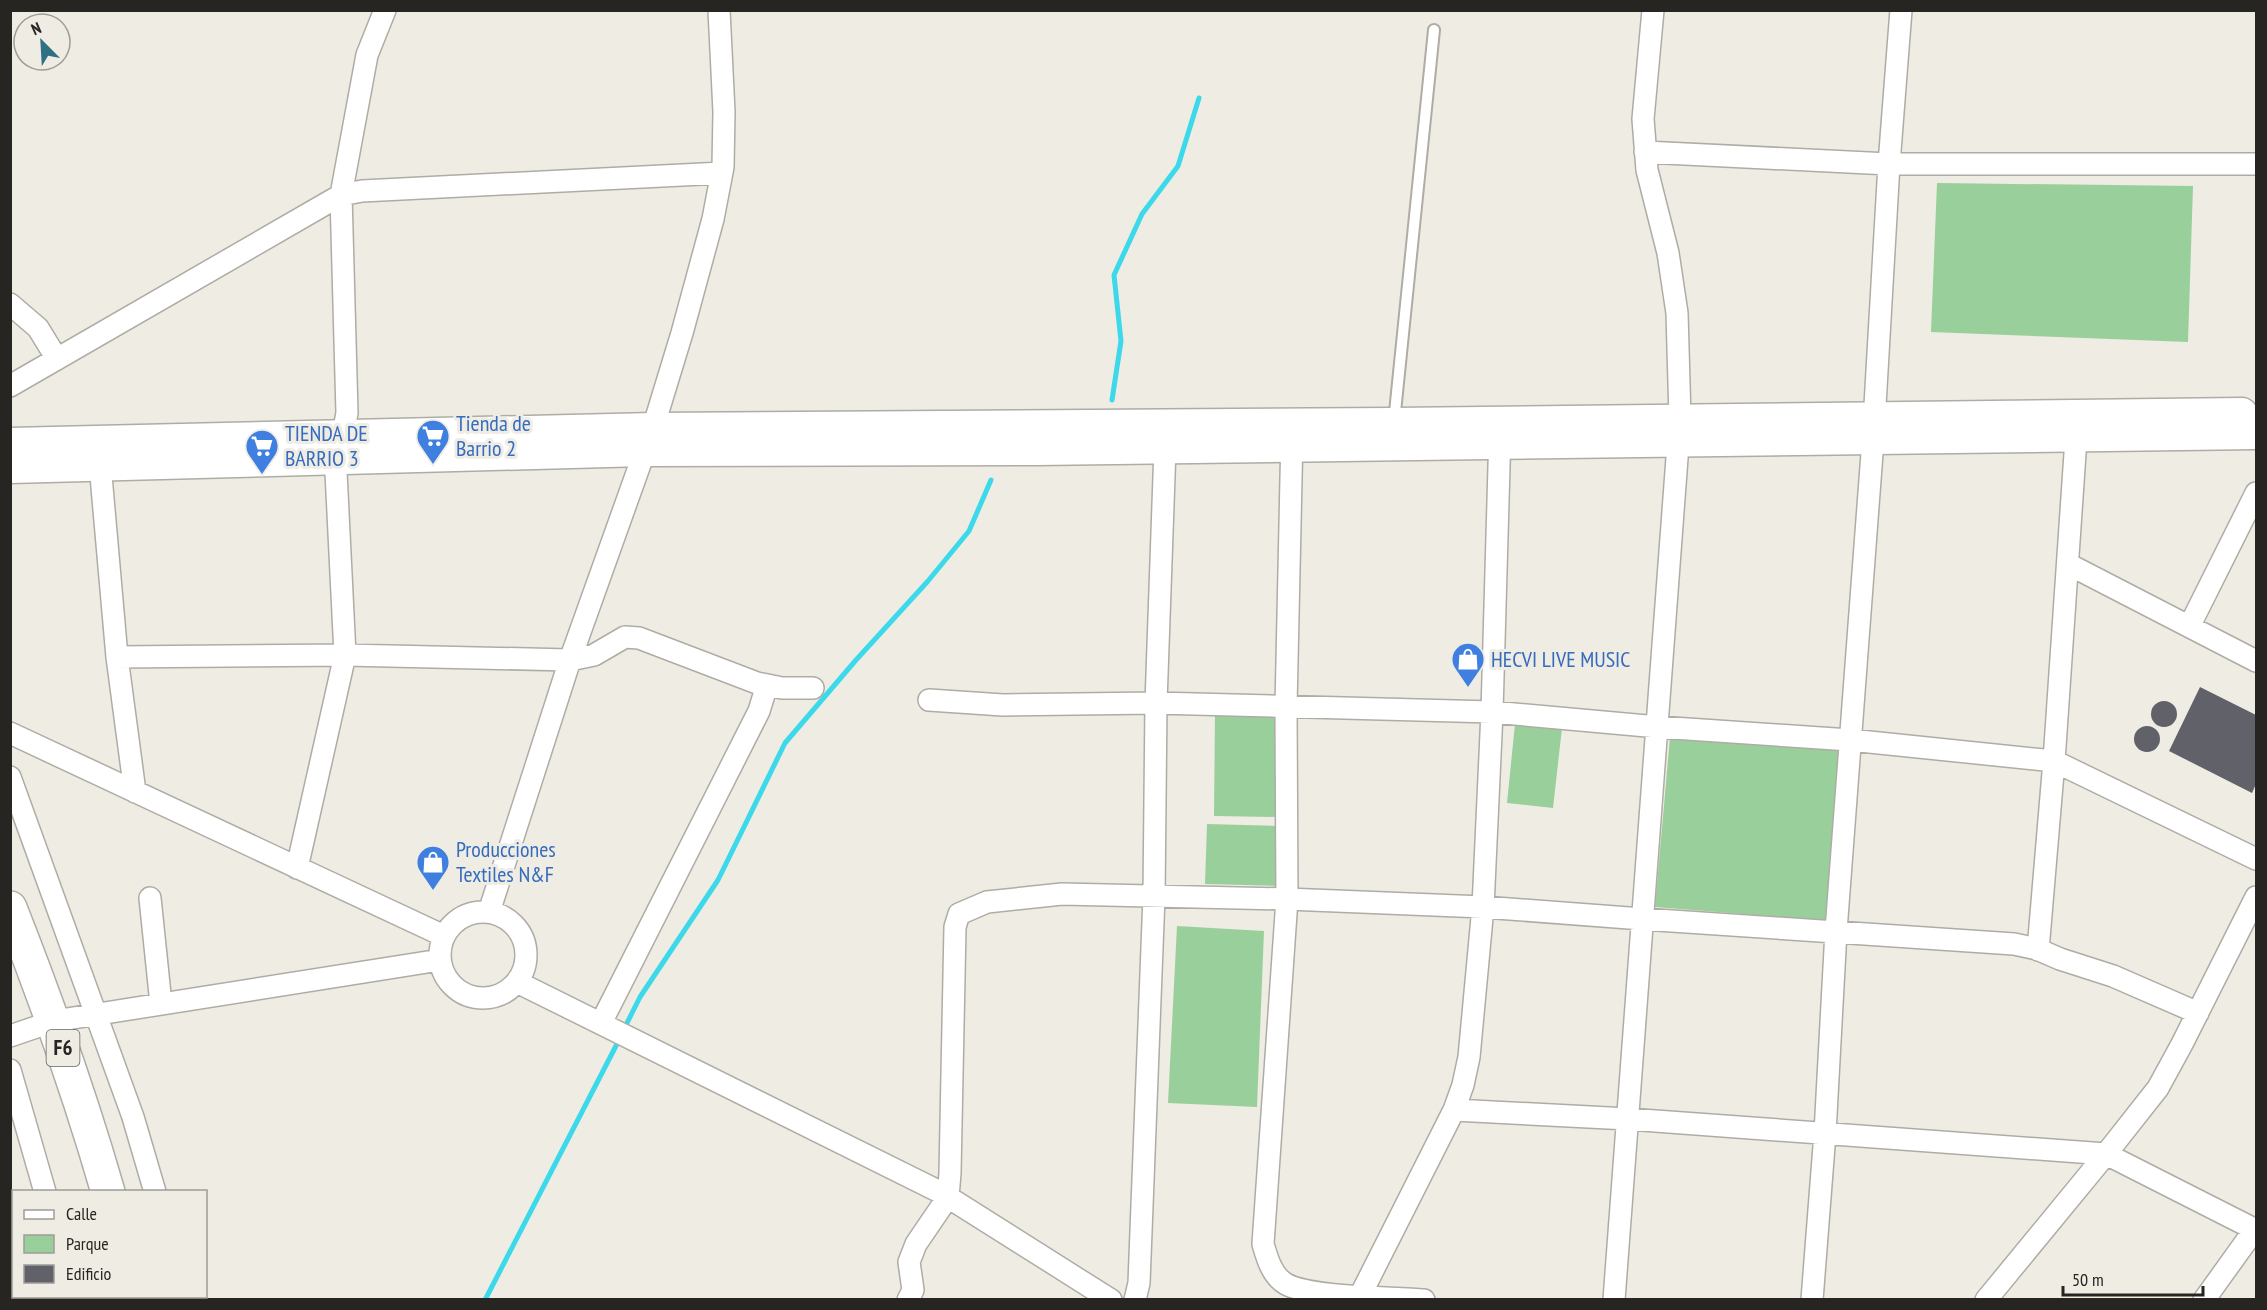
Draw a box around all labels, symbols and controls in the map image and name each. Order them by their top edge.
north arrow [12,12,72,72]
text: N [28,17,44,39]
place label: Tienda de Barrio 2 [456,409,531,462]
supermarket icon: Tienda de Barrio 2 [415,418,451,465]
place label: TIENDA DE BARRIO 3 [285,419,368,472]
supermarket icon: TIENDA DE BARRIO 3 [244,428,280,475]
shop icon: HECVI LIVE MUSIC [1450,641,1486,688]
place label: HECVI LIVE MUSIC [1491,645,1630,673]
place label: Producciones Textiles N&F [456,835,556,888]
shop icon: Producciones Textiles N&F [415,844,451,891]
road number: F6 [46,1030,80,1066]
legend [12,1190,207,1298]
text: Calle [66,1202,97,1225]
text: Parque [66,1232,109,1255]
scale bar [2063,1259,2202,1297]
text: Edificio [66,1262,112,1285]
text: 50 m [2072,1268,2104,1291]

